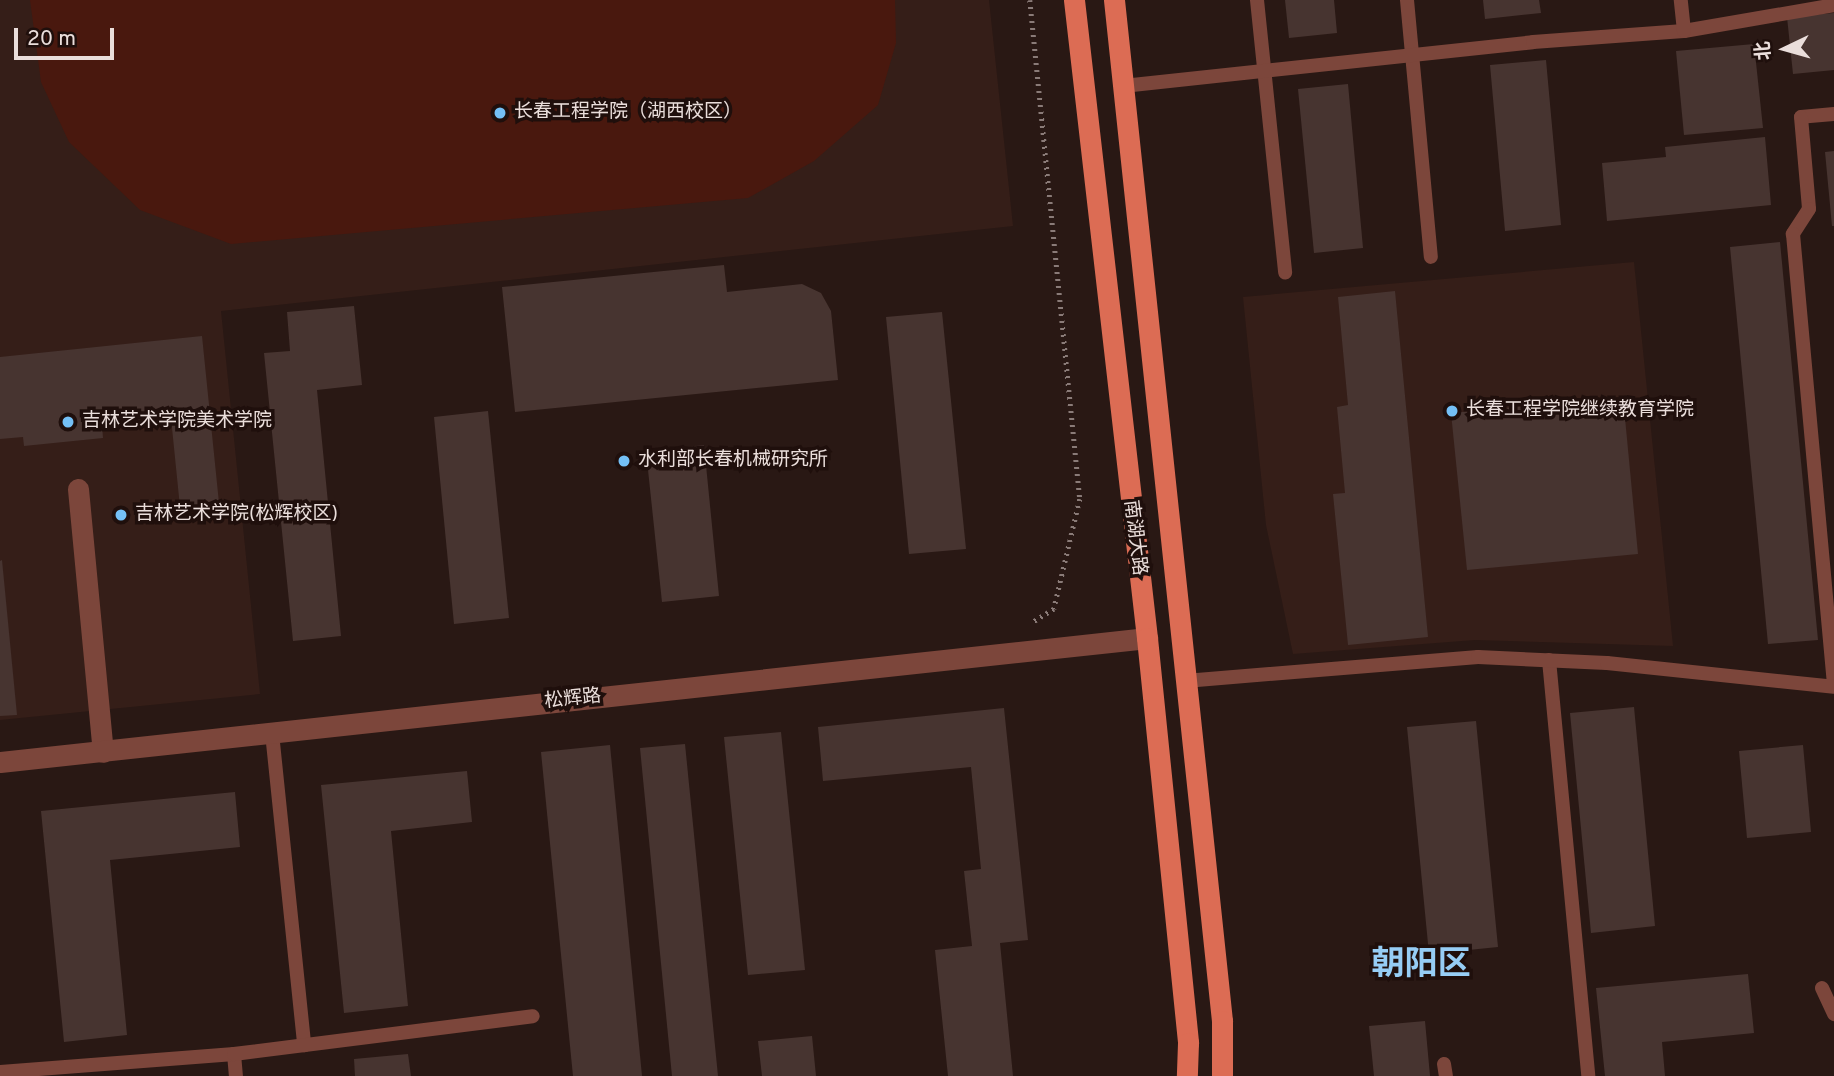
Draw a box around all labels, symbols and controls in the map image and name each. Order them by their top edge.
scale bar [18,14,117,58]
north arrow [1750,14,1820,84]
text: 20 m [27,26,76,53]
text: 北 [1751,40,1777,61]
place label: 长春工程学院（湖西校区） [514,102,742,124]
marker: 长春工程学院（湖西校区） [492,105,508,121]
place label: 长春工程学院继续教育学院 [1466,400,1694,422]
marker: 长春工程学院继续教育学院 [1444,403,1460,419]
place label: 吉林艺术学院美术学院 [82,411,272,433]
marker: 吉林艺术学院美术学院 [60,414,76,430]
place label: 水利部长春机械研究所 [638,450,828,472]
marker: 水利部长春机械研究所 [616,453,632,469]
street label: 南湖大路 [1118,499,1150,577]
place label: 吉林艺术学院(松辉校区) [135,504,338,526]
marker: 吉林艺术学院(松辉校区) [113,507,129,523]
street label: 松辉路 [543,686,603,714]
district label: 朝阳区 [1372,947,1470,987]

